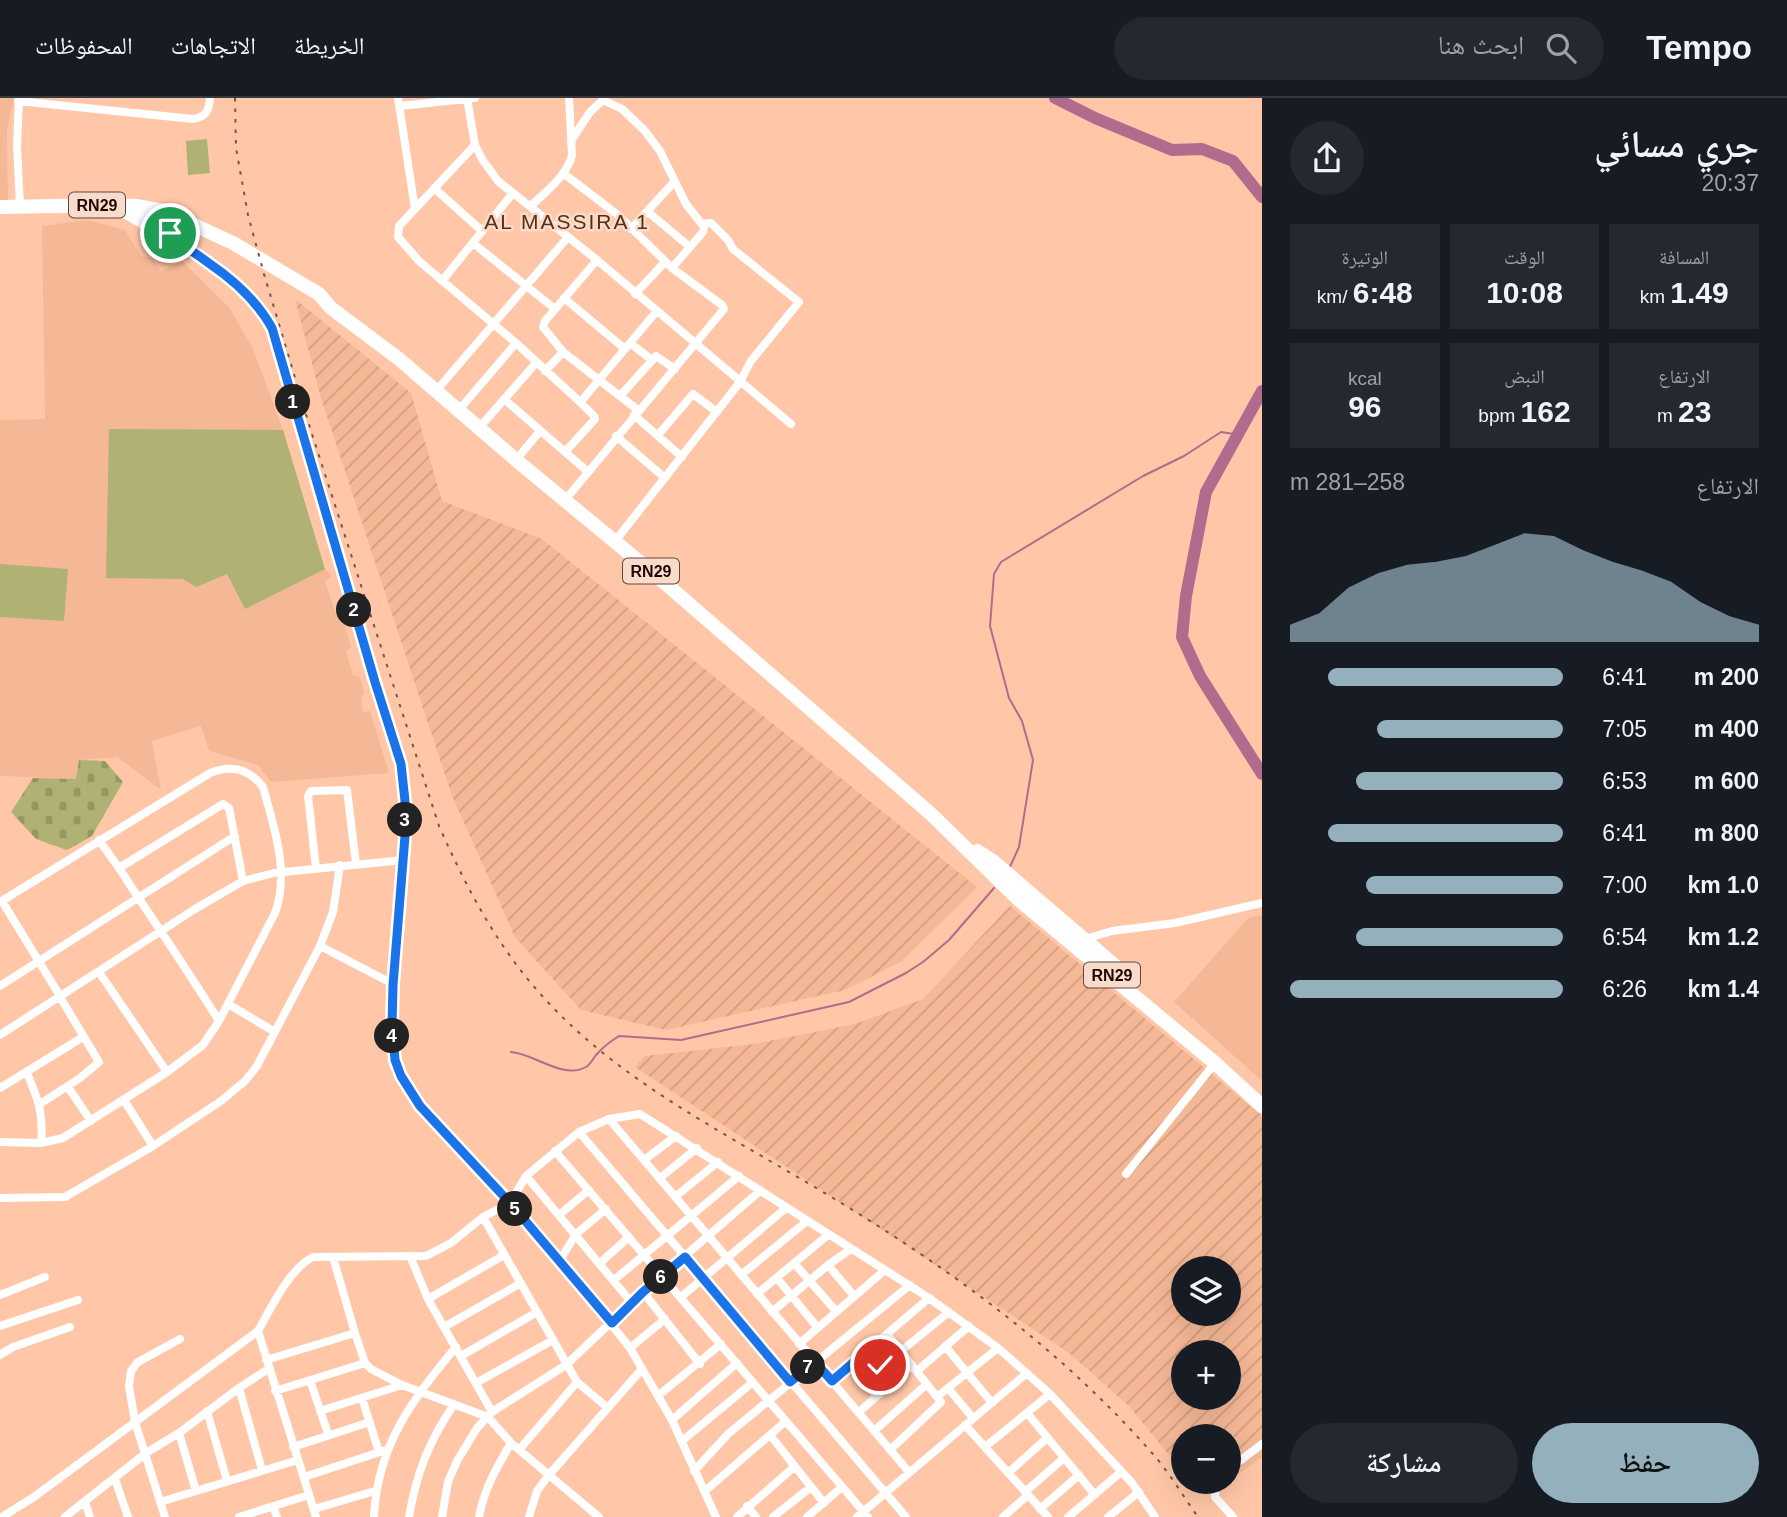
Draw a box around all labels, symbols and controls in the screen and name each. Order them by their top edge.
search box [1114,17,1604,80]
icon: search [1542,29,1580,67]
text: Tempo [1646,29,1752,66]
text: ابحث هنا [1438,30,1524,60]
text: المحفوظات [35,32,133,59]
text: الاتجاهات [171,32,256,59]
text: الخريطة [294,32,365,59]
button: share [1290,121,1364,195]
text: جري مسائي [1594,123,1759,165]
text: 20:37 [1701,170,1759,196]
road number: RN29 [69,192,125,218]
pin [140,203,200,263]
district label: AL MASSIRA 1 [484,210,650,233]
icon: arrive [151,214,189,252]
text: الوتيرة [1342,247,1388,268]
text: الوقت [1504,247,1545,268]
text: المسافة [1659,247,1709,268]
text: 6:48 [1353,276,1413,309]
text: 10:08 [1486,276,1563,309]
text: 1.49 [1670,276,1729,309]
text: /km [1317,286,1353,307]
text: km [1640,286,1670,307]
text: النبض [1504,366,1545,387]
text: الارتفاع [1658,366,1710,387]
text: kcal [1348,368,1382,389]
pin: 1 [276,384,310,420]
text: 96 [1348,390,1382,423]
text: 1 [287,391,298,412]
text: 162 [1521,395,1571,428]
text: 23 [1678,395,1711,428]
text: bpm [1478,405,1521,426]
text: m [1657,405,1678,426]
text: 258–281 m [1290,469,1405,495]
text: الارتفاع [1696,473,1759,499]
road number: RN29 [623,558,679,584]
pin: 2 [336,592,372,628]
text: 2 [348,599,359,620]
text: 6:41 [1602,664,1647,690]
text: 200 m [1694,664,1759,690]
text: 7:05 [1602,716,1647,742]
text: 400 m [1694,716,1759,742]
text: 6:53 [1602,768,1647,794]
text: 600 m [1694,768,1759,794]
pin: 3 [388,802,422,838]
text: 3 [399,809,410,830]
text: 6:41 [1602,820,1647,846]
text: 800 m [1694,820,1759,846]
text: 7:00 [1602,872,1647,898]
text: 1.0 km [1687,872,1759,898]
text: 6:54 [1602,924,1647,950]
text: 1.2 km [1687,924,1759,950]
road number: RN29 [1084,962,1140,988]
text: 6:26 [1602,976,1647,1002]
text: 1.4 km [1687,976,1759,1002]
pin: 4 [374,1018,410,1054]
text: 4 [386,1025,397,1046]
pin: 5 [498,1192,532,1226]
text: 5 [509,1198,520,1219]
map controls [1171,1256,1241,1494]
button: layers [1171,1256,1241,1326]
pin: 6 [644,1260,678,1294]
text: 6 [655,1266,666,1287]
pin [850,1335,910,1395]
button: + [1171,1340,1241,1410]
icon: check [861,1346,899,1384]
pin: 7 [790,1350,826,1384]
text: 7 [802,1356,813,1377]
button: مشاركة [1290,1423,1518,1503]
button: حفظ [1532,1423,1759,1503]
button: − [1171,1424,1241,1494]

